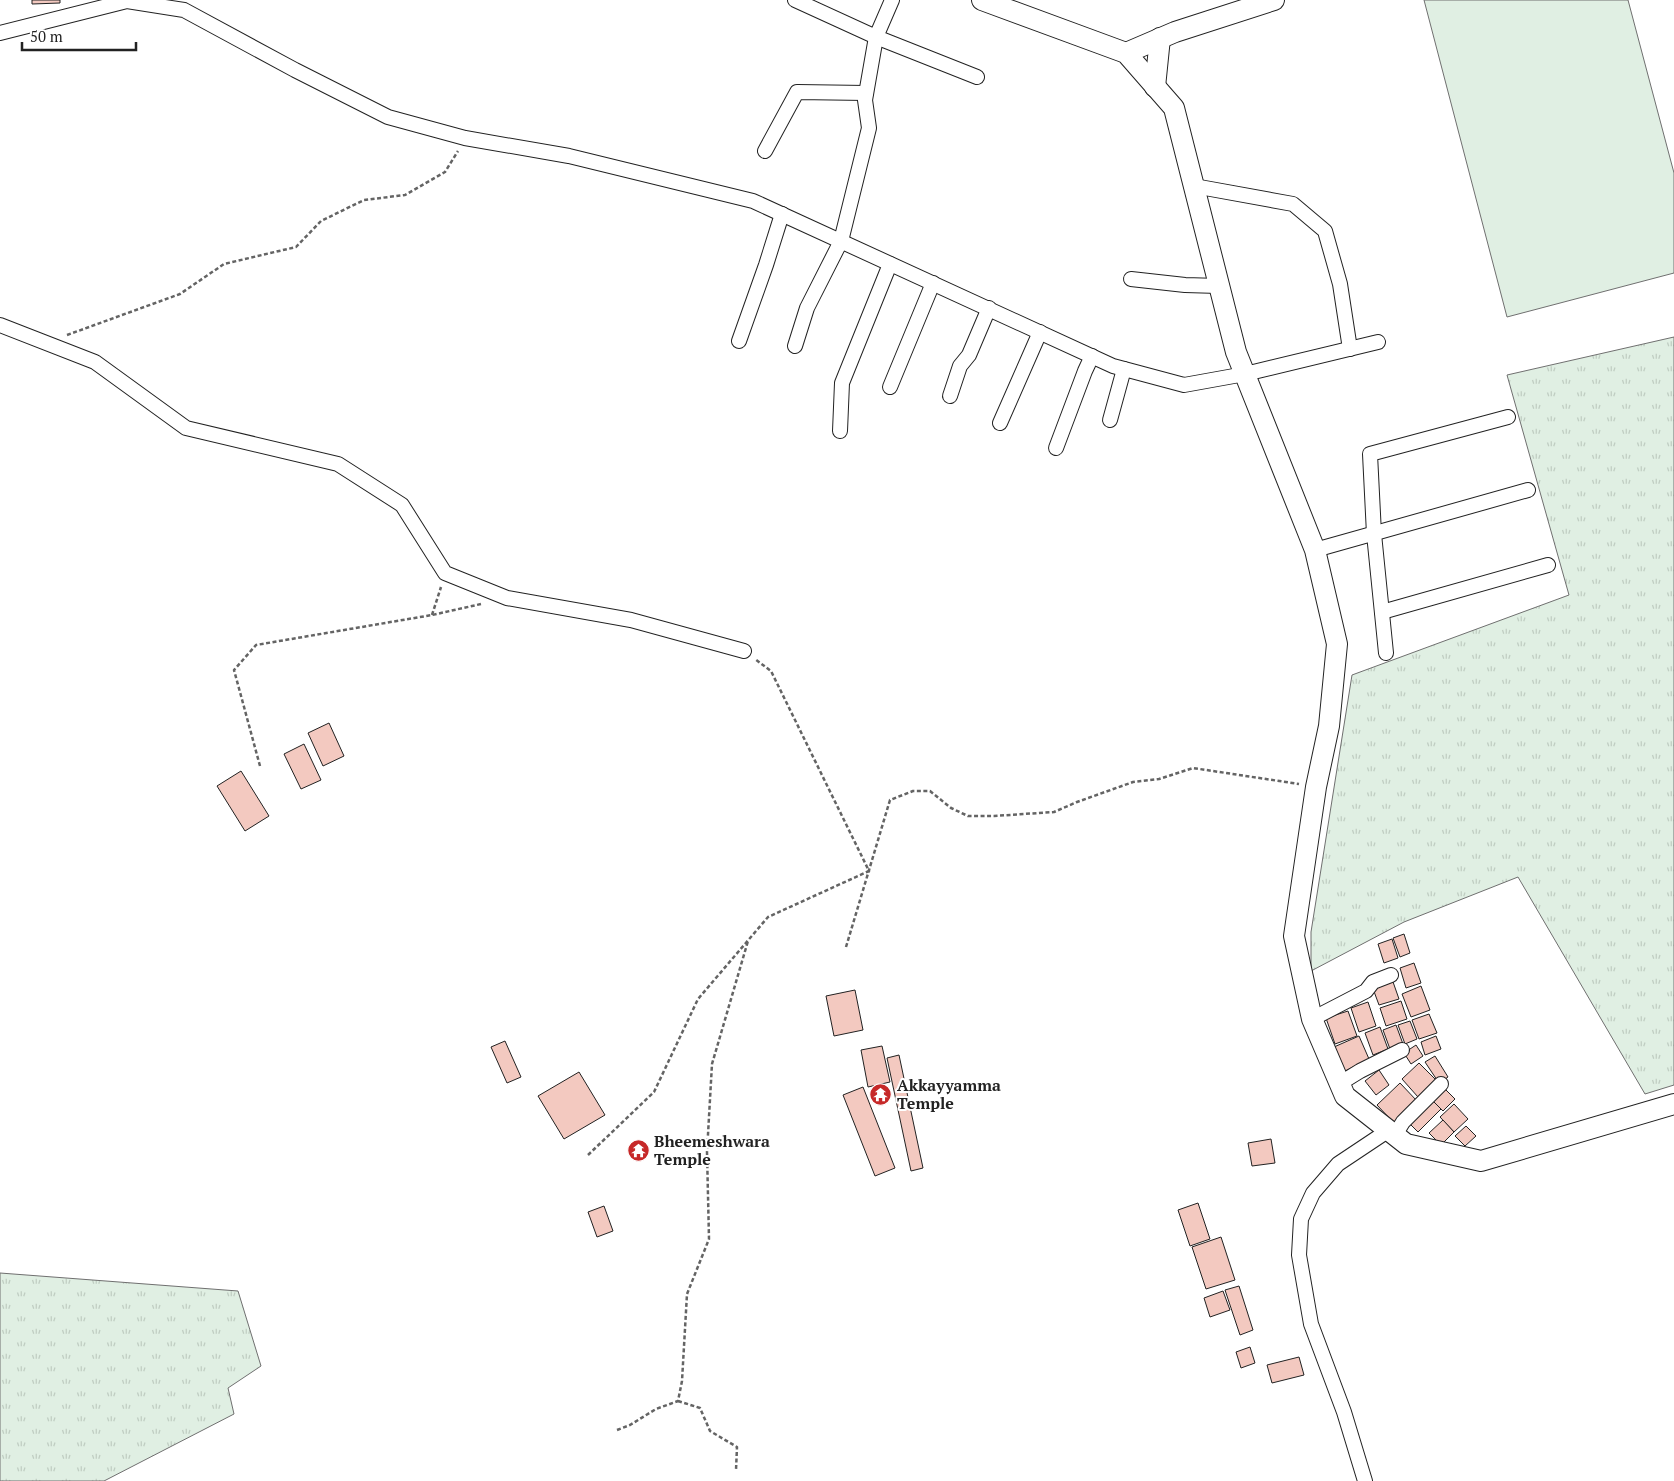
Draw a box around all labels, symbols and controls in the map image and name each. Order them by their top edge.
scale bar [22,20,136,52]
text: 50 m [30,26,63,46]
place label: Akkayyamma Temple [897,1074,1001,1114]
temple icon: Akkayyamma Temple [869,1082,893,1106]
place label: Bheemeshwara Temple [654,1130,770,1170]
temple icon: Bheemeshwara Temple [626,1138,650,1162]

